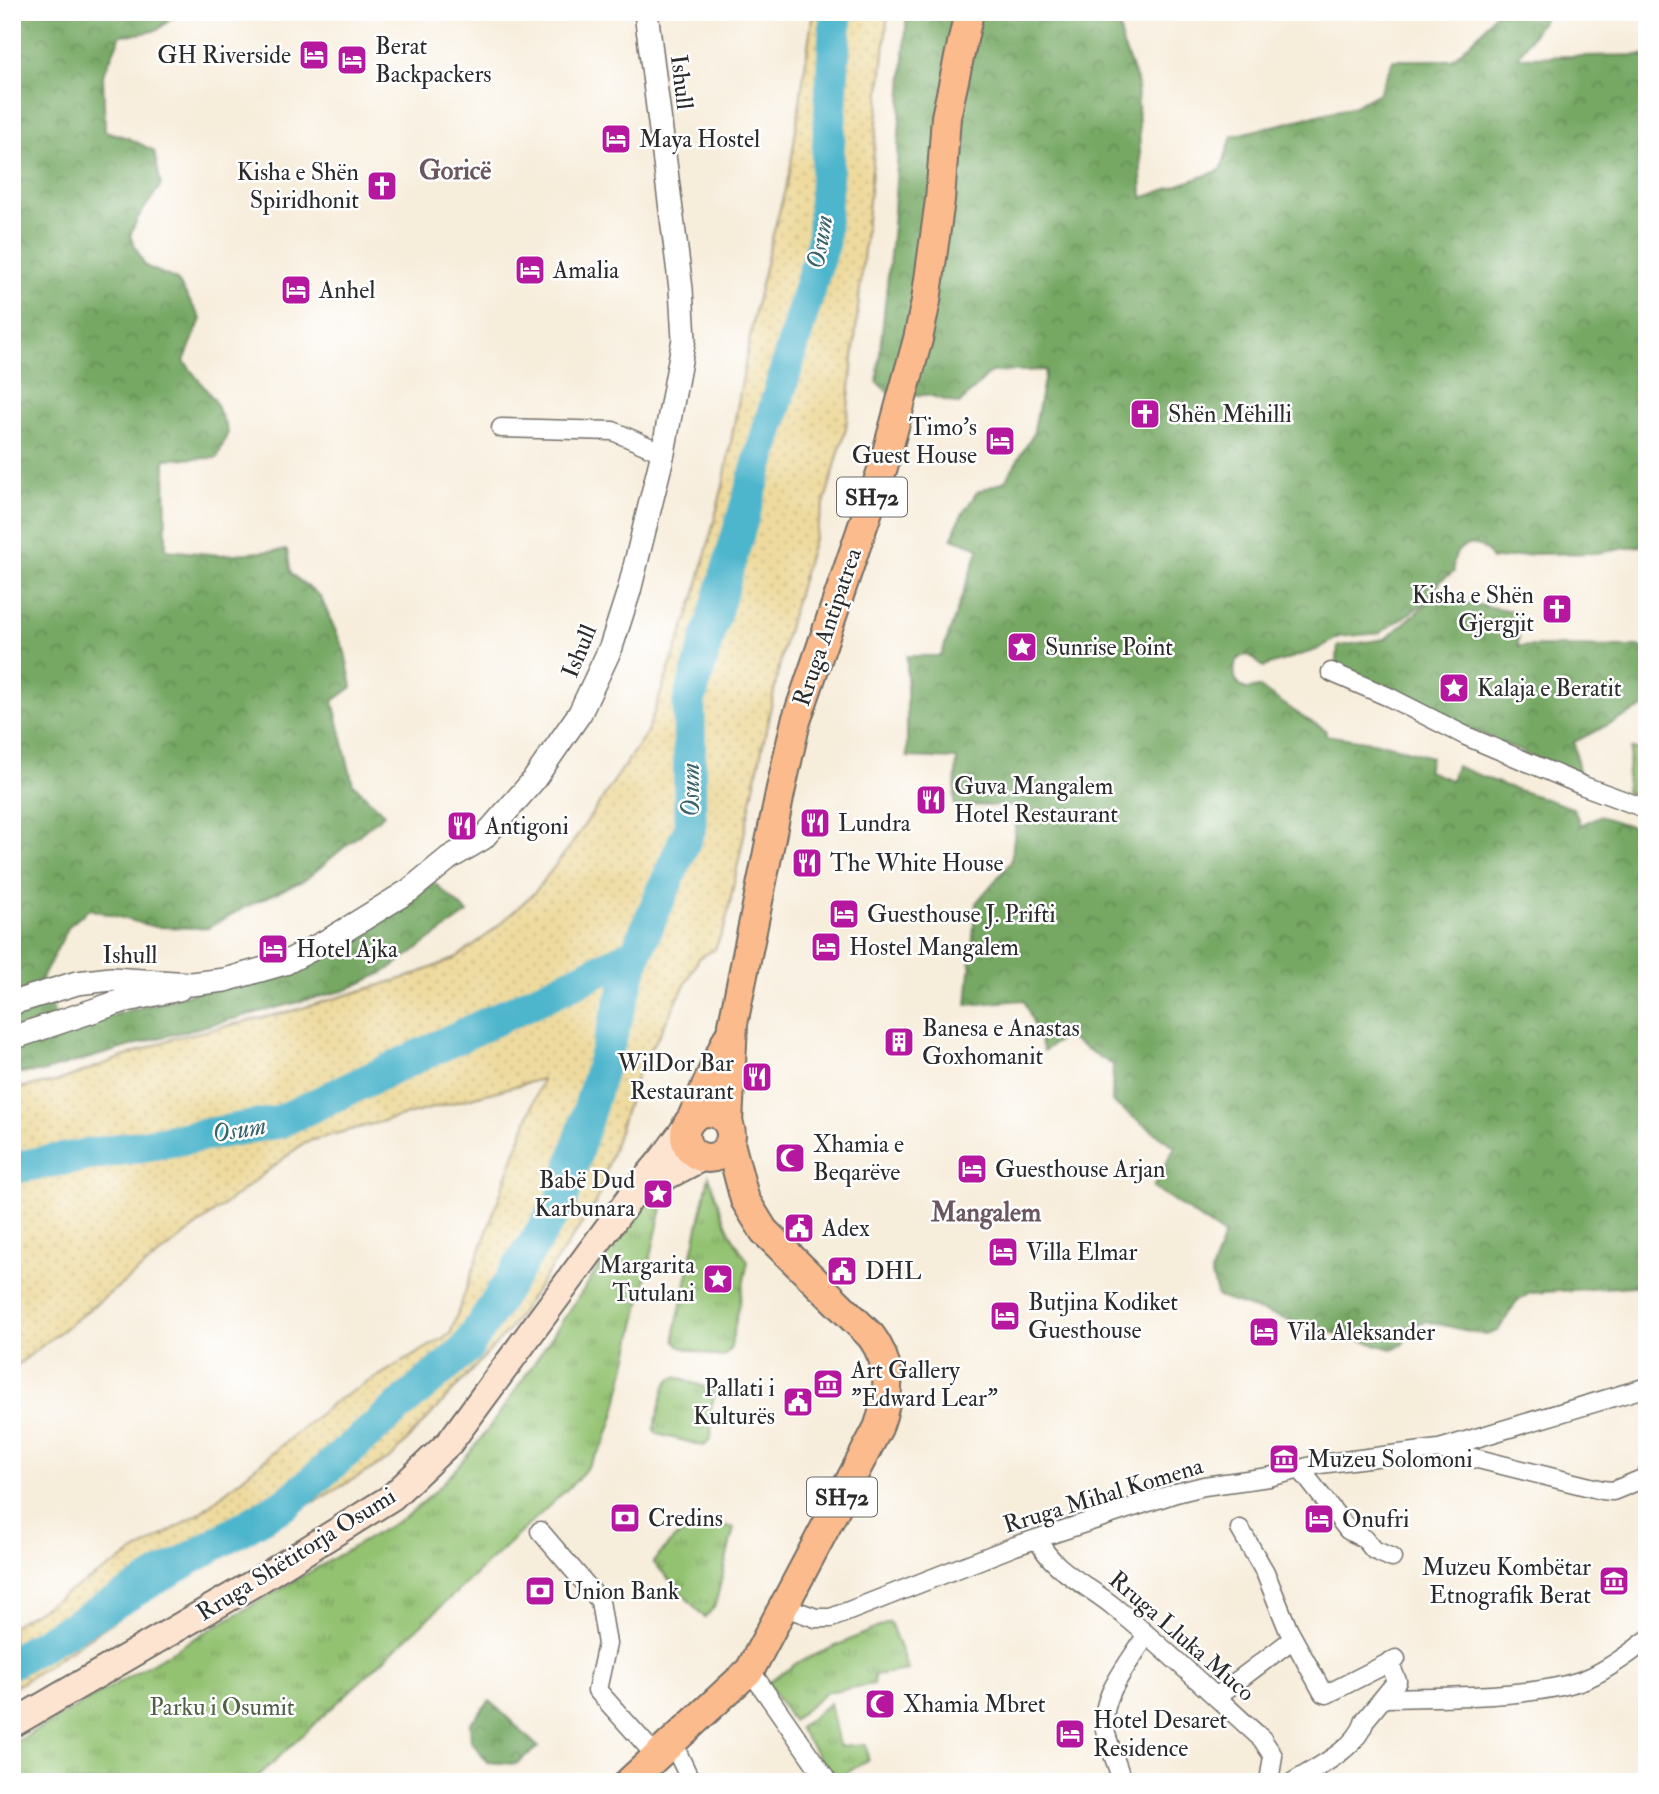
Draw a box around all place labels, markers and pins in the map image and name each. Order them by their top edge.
place label: Berat Backpackers [375,31,492,90]
hotel icon: GH Riverside [297,38,331,72]
place label: GH Riverside [157,40,291,71]
hotel icon: Berat Backpackers [335,43,369,77]
hotel icon: Maya Hostel [599,122,633,156]
place label: Maya Hostel [639,124,760,155]
place label: Kisha e Shën Spiridhonit [237,157,359,216]
church icon: Kisha e Shën Spiridhonit [365,169,399,203]
hotel icon: Amalia [513,253,547,287]
place label: Amalia [552,255,620,286]
hotel icon: Anhel [279,273,313,307]
place label: Anhel [318,275,375,306]
church icon: Shën Mëhilli [1128,397,1162,431]
place label: Shën Mëhilli [1168,399,1292,430]
place label: Timo's Guest House [852,412,977,471]
hotel icon: Timo's Guest House [983,424,1017,458]
place label: Kisha e Shën Gjergjit [1412,580,1534,639]
church icon: Kisha e Shën Gjergjit [1540,592,1574,626]
place icon: Sunrise Point [1005,630,1039,664]
place label: Sunrise Point [1045,632,1173,663]
place icon: Kalaja e Beratit [1437,671,1471,705]
place label: Kalaja e Beratit [1477,673,1622,704]
place label: Guva Mangalem Hotel Restaurant [954,771,1118,830]
restaurant icon: Guva Mangalem Hotel Restaurant [914,783,948,817]
restaurant icon: Lundra [798,806,832,840]
place label: Lundra [838,808,912,839]
restaurant icon: Antigoni [445,809,479,843]
place label: Antigoni [484,811,569,842]
restaurant icon: The White House [790,846,824,880]
place label: The White House [830,848,1003,879]
hotel icon: Guesthouse J. Prifti [827,897,861,931]
place label: Guesthouse J. Prifti [867,899,1056,930]
hotel icon: Hostel Mangalem [809,930,843,964]
hotel icon: Hotel Ajka [256,932,290,966]
place label: Hostel Mangalem [849,932,1019,963]
place label: Hotel Ajka [296,934,399,965]
place label: Banesa e Anastas Goxhomanit [922,1013,1080,1072]
building icon: Banesa e Anastas Goxhomanit [882,1025,916,1059]
place label: WilDor Bar Restaurant [616,1048,734,1107]
restaurant icon: WilDor Bar Restaurant [740,1060,774,1094]
place label: Xhamia e Beqarëve [813,1129,904,1188]
mosque icon: Xhamia e Beqarëve [773,1141,807,1175]
hotel icon: Guesthouse Arjan [955,1152,989,1186]
place label: Guesthouse Arjan [995,1154,1166,1185]
place label: Babë Dud Karbunara [534,1165,636,1224]
place icon: Babë Dud Karbunara [641,1177,675,1211]
public building icon: Adex [782,1211,816,1245]
place label: Adex [821,1213,870,1244]
hotel icon: Villa Elmar [986,1235,1020,1269]
place label: Villa Elmar [1026,1237,1137,1268]
place label: Margarita Tutulani [599,1250,696,1309]
public building icon: DHL [825,1254,859,1288]
place label: DHL [865,1256,922,1287]
place icon: Margarita Tutulani [701,1262,735,1296]
place label: Butjina Kodiket Guesthouse [1028,1287,1178,1346]
hotel icon: Butjina Kodiket Guesthouse [988,1299,1022,1333]
hotel icon: Vila Aleksander [1247,1315,1281,1349]
place label: Vila Aleksander [1287,1317,1435,1348]
place label: Art Gallery "Edward Lear" [850,1355,998,1414]
museum icon: Art Gallery "Edward Lear" [811,1367,845,1401]
place label: Pallati i Kulturës [693,1373,775,1432]
public building icon: Pallati i Kulturës [781,1385,815,1419]
museum icon: Muzeu Solomoni [1267,1442,1301,1476]
place label: Muzeu Solomoni [1307,1444,1473,1475]
bank icon: Credins [608,1501,642,1535]
hotel icon: Onufri [1302,1502,1336,1536]
place label: Credins [648,1503,723,1534]
place label: Onufri [1342,1504,1409,1535]
place label: Muzeu Kombëtar Etnografik Berat [1422,1552,1591,1611]
museum icon: Muzeu Kombëtar Etnografik Berat [1597,1564,1631,1598]
bank icon: Union Bank [523,1574,557,1608]
place label: Union Bank [563,1576,680,1607]
mosque icon: Xhamia Mbret [863,1687,897,1721]
place label: Xhamia Mbret [903,1689,1046,1720]
place label: Hotel Desaret Residence [1093,1705,1227,1764]
hotel icon: Hotel Desaret Residence [1053,1717,1087,1751]

